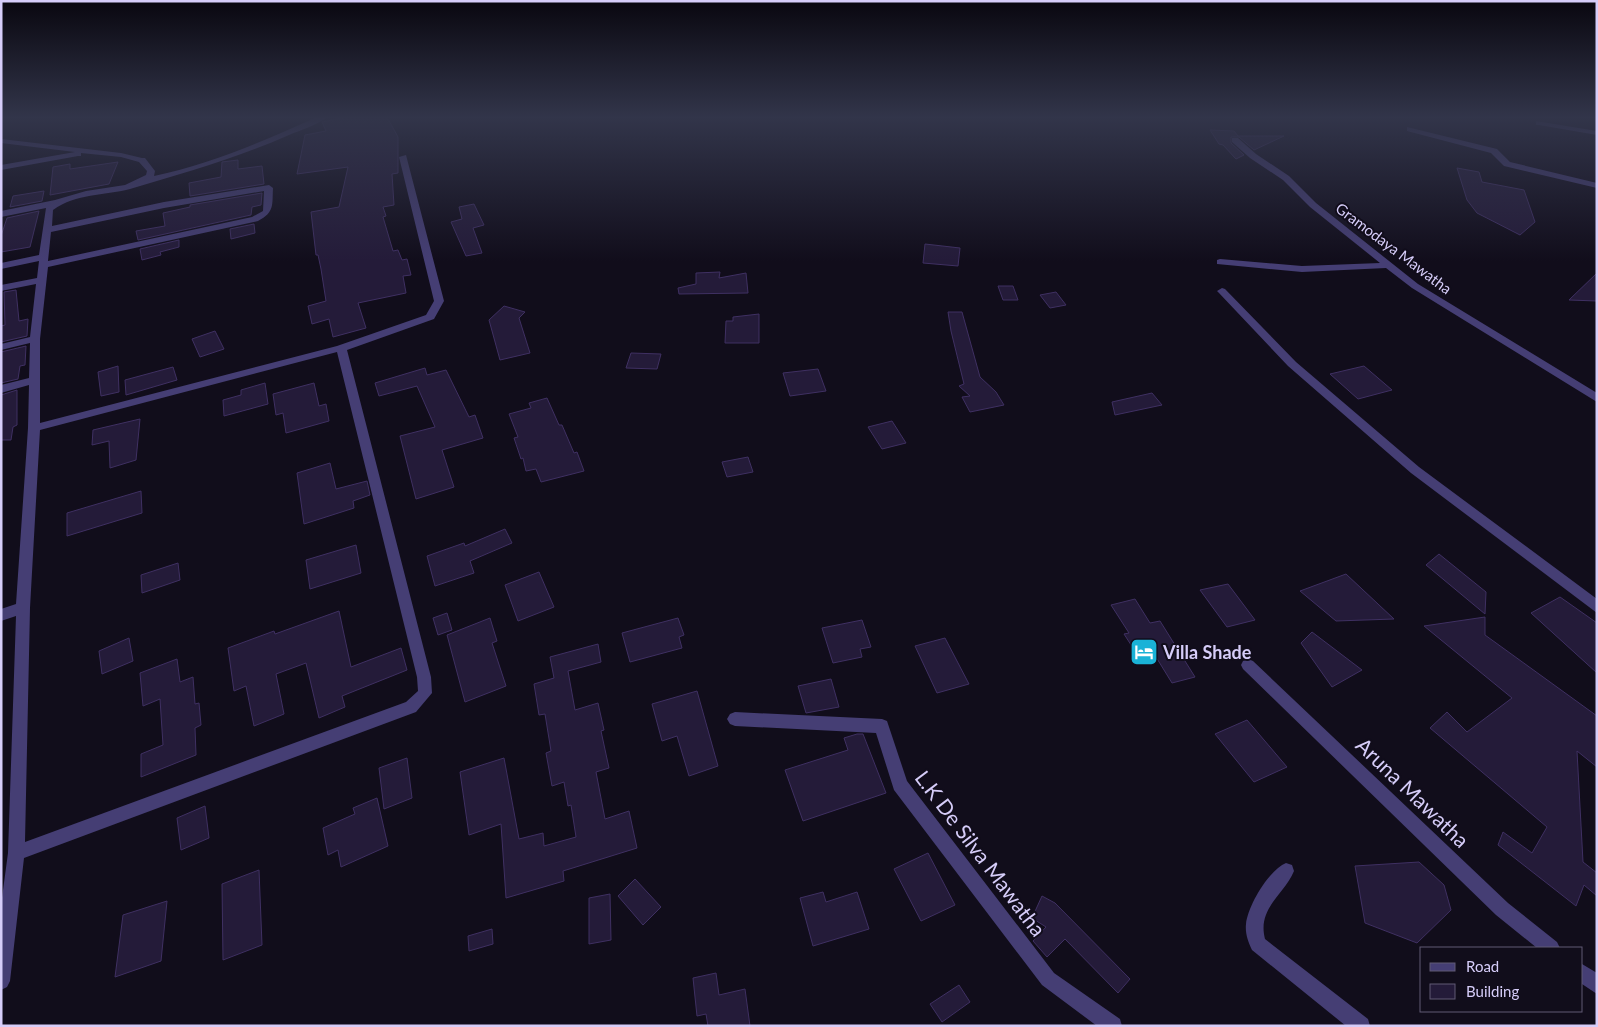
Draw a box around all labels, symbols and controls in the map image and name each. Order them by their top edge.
street label: Gramodaya Mawatha [1333,199,1455,297]
hotel icon: Villa Shade [1129,637,1159,667]
place label: Villa Shade [1162,641,1252,663]
street label: Aruna Mawatha [1351,732,1475,852]
street label: L.K De Silva Mawatha [911,765,1051,941]
legend [1420,947,1583,1012]
text: Road [1466,957,1499,975]
text: Building [1466,982,1519,1000]

